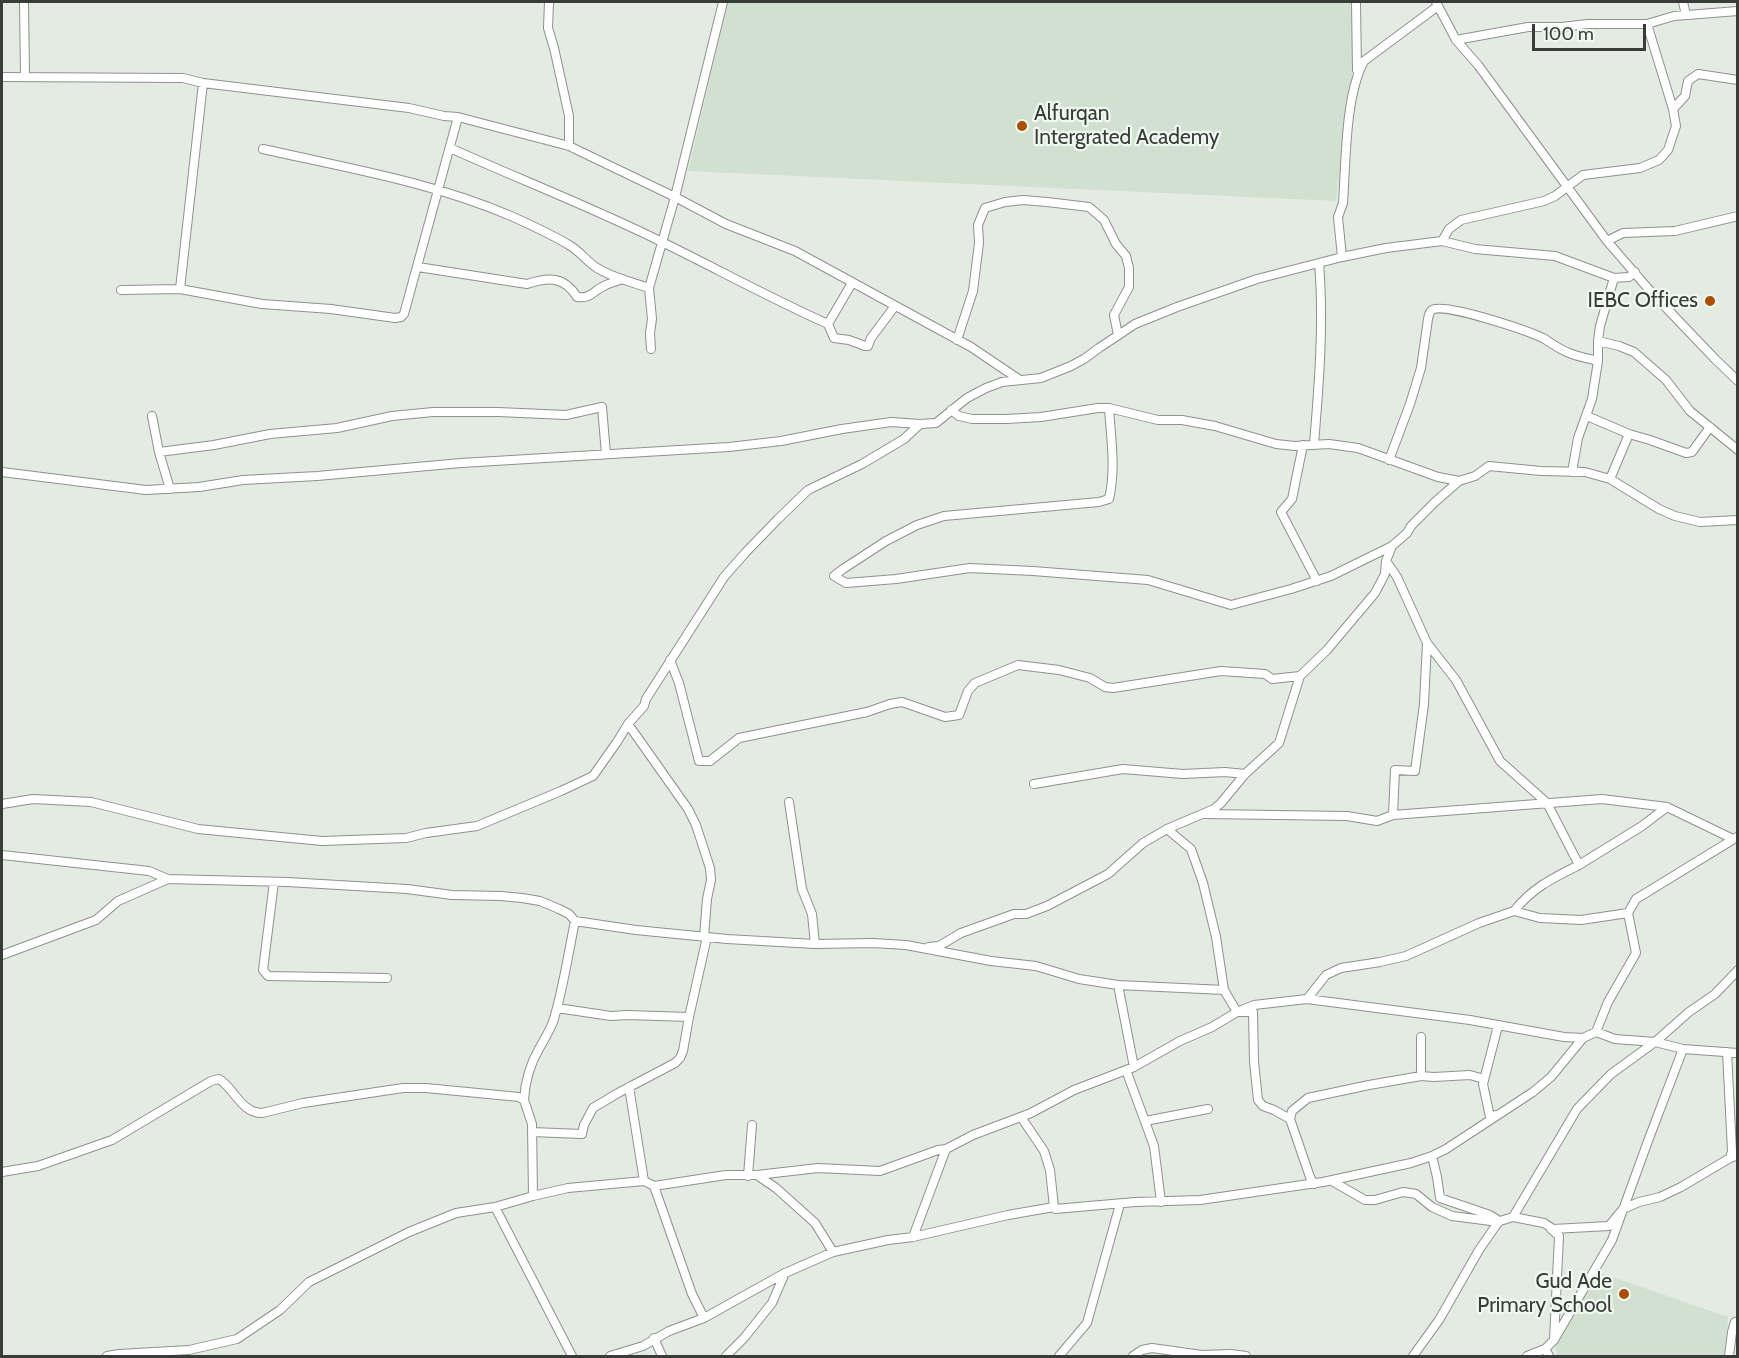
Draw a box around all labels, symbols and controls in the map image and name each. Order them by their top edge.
scale bar [1535,12,1649,50]
text: 100 m [1543,23,1594,45]
place label: Alfurqan Intergrated Academy [1034,101,1219,151]
marker: Alfurqan Intergrated Academy [1015,119,1029,133]
place label: IEBC Offices [1588,288,1698,314]
marker: IEBC Offices [1703,294,1717,308]
place label: Gud Ade Primary School [1477,1269,1612,1319]
marker: Gud Ade Primary School [1617,1287,1631,1301]

